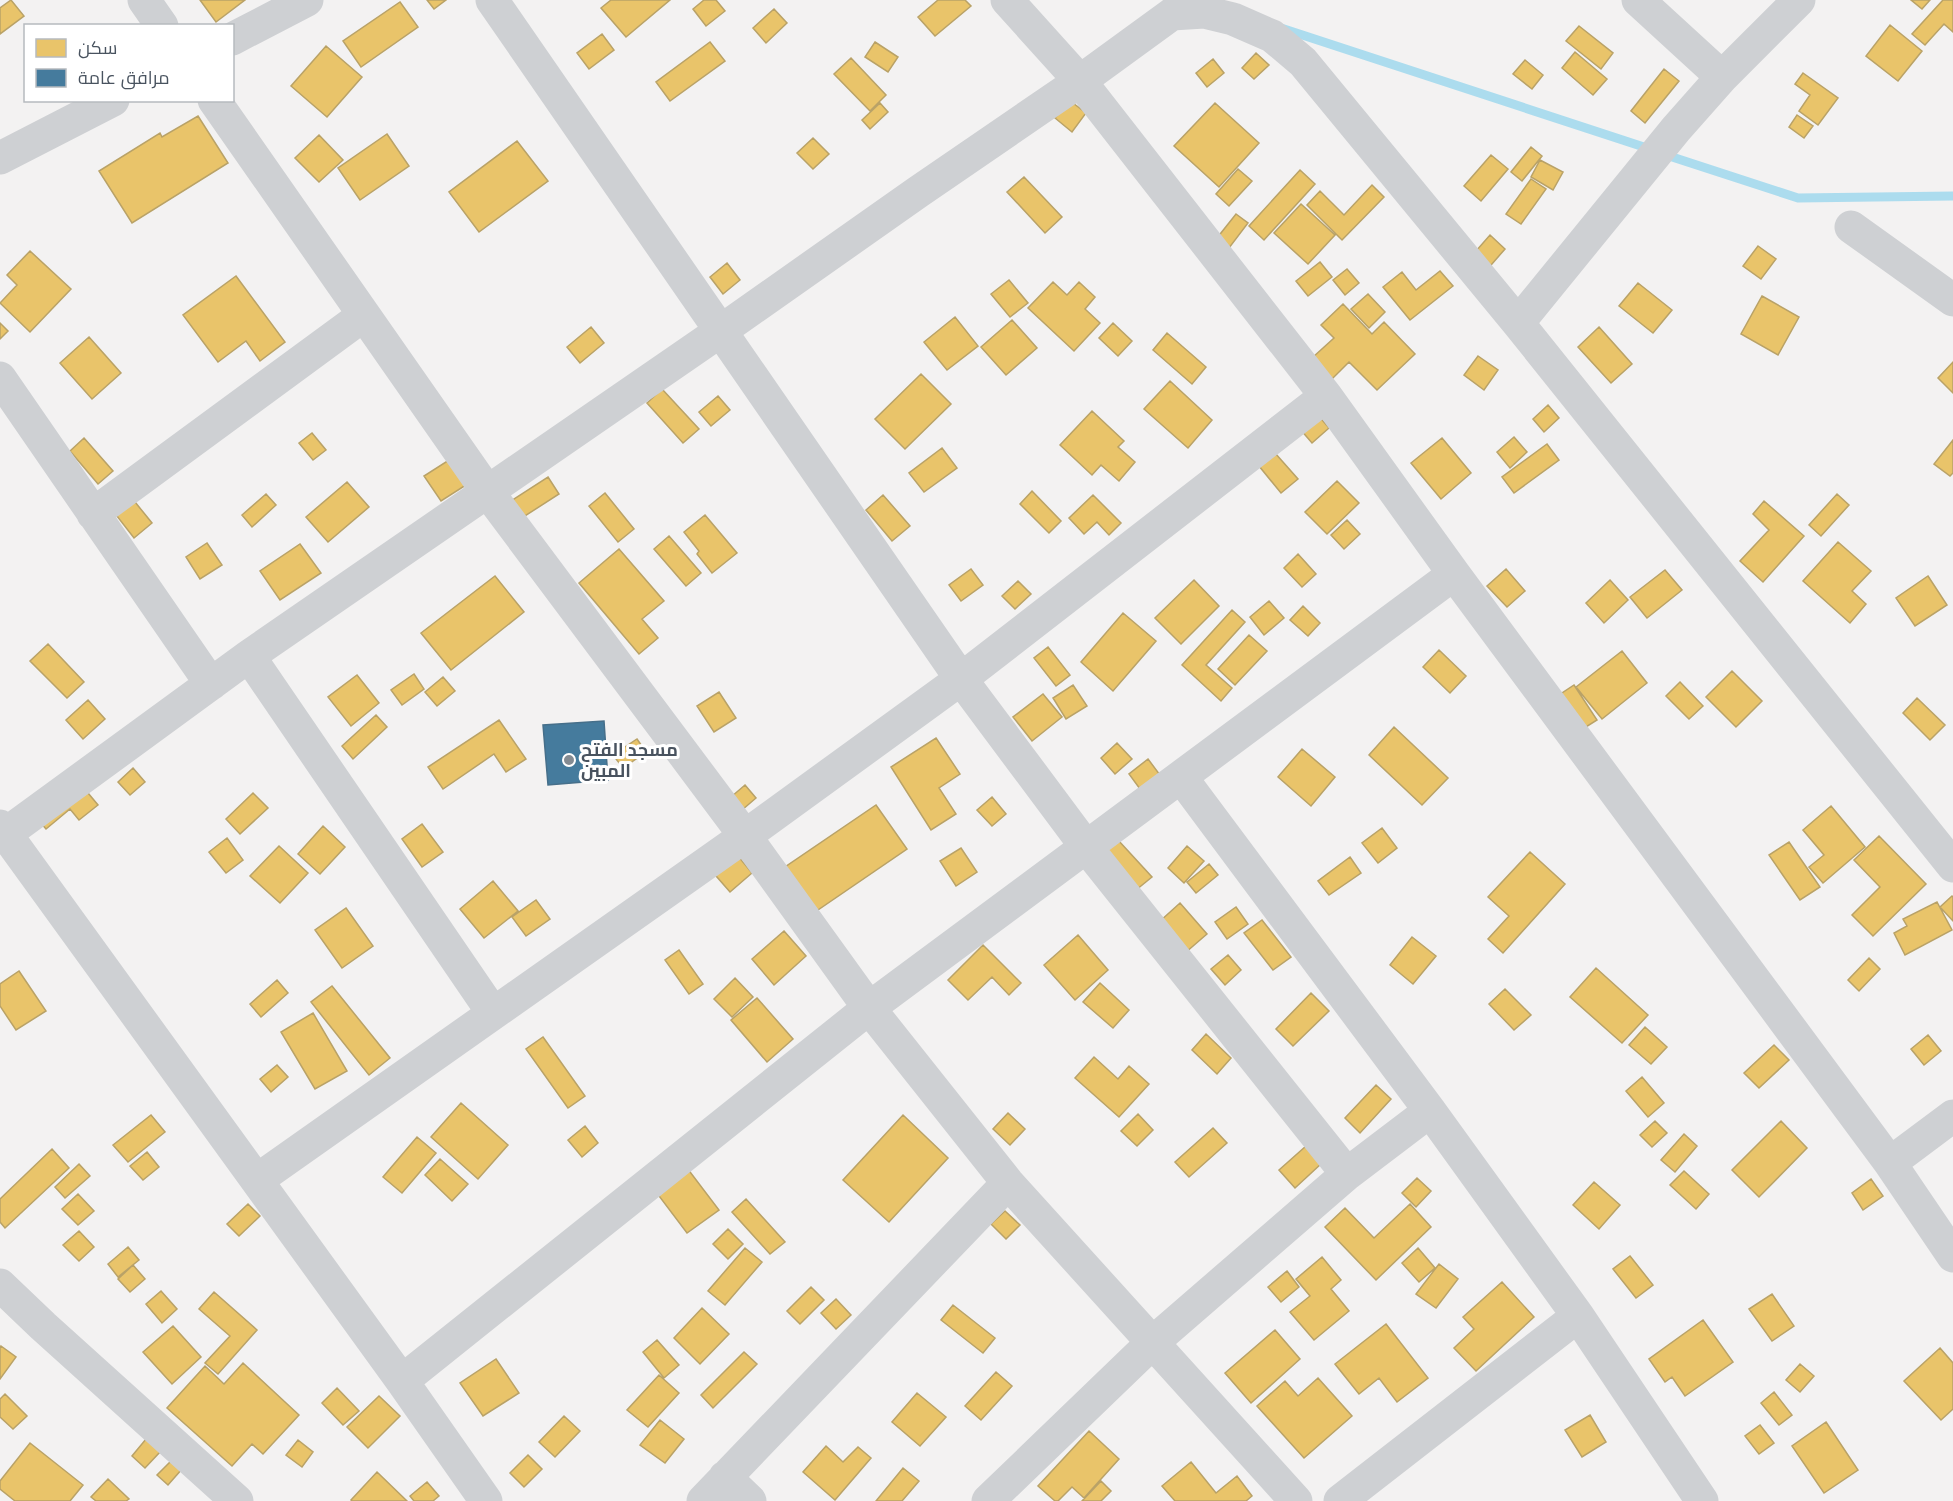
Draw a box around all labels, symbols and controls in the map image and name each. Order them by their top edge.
legend [24,24,234,102]
text: سكن [78,36,117,60]
text: مرافق عامة [78,66,170,90]
place label: مسجد الفتح المبين [581,738,678,783]
marker: مسجد الفتح المبين [562,753,576,767]

